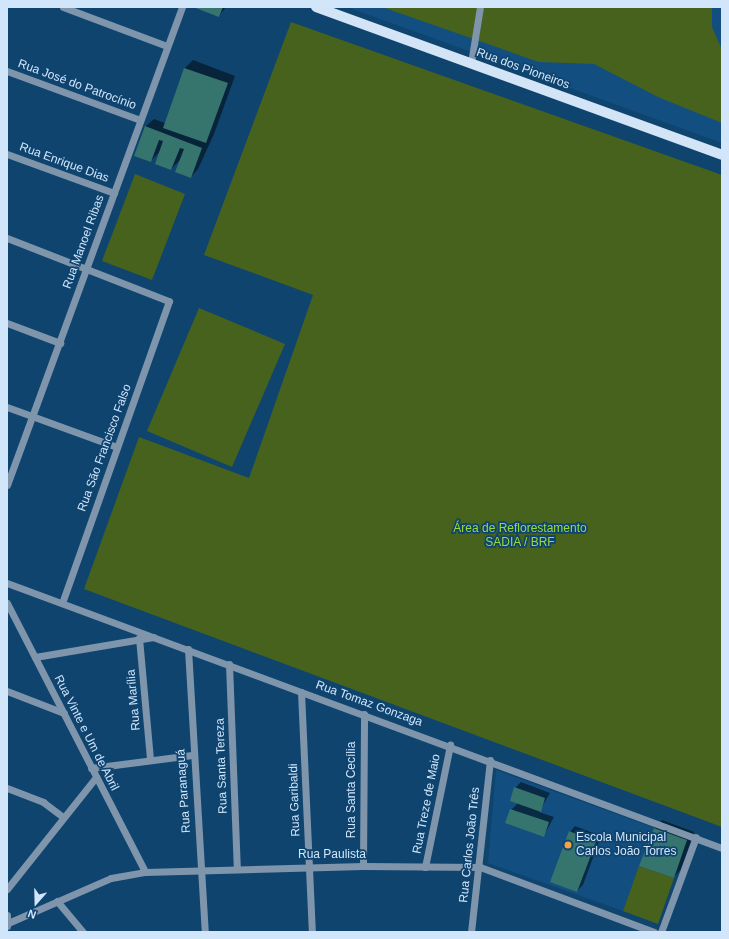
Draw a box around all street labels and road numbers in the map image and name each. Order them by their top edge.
street label: Rua dos Pioneiros [474,45,572,93]
street label: Rua José do Patrocínio [16,57,138,113]
street label: Rua Enrique Dias [17,140,111,186]
street label: Rua Manoel Ribas [60,193,108,291]
street label: Rua São Francisco Falso [75,382,135,514]
street label: Rua Marília [124,669,144,731]
street label: Rua Vinte e Um de Abril [50,672,122,794]
street label: Rua Tomaz Gonzaga [314,678,424,730]
street label: Rua Santa Tereza [213,718,231,814]
street label: Rua Santa Cecília [345,742,359,838]
street label: Rua Paranaguá [174,749,194,833]
street label: Rua Treze de Maio [410,753,444,855]
street label: Rua Garibaldi [287,763,303,837]
street label: Rua Carlos João Três [457,786,483,904]
street label: Rua Paulista [298,848,366,862]

